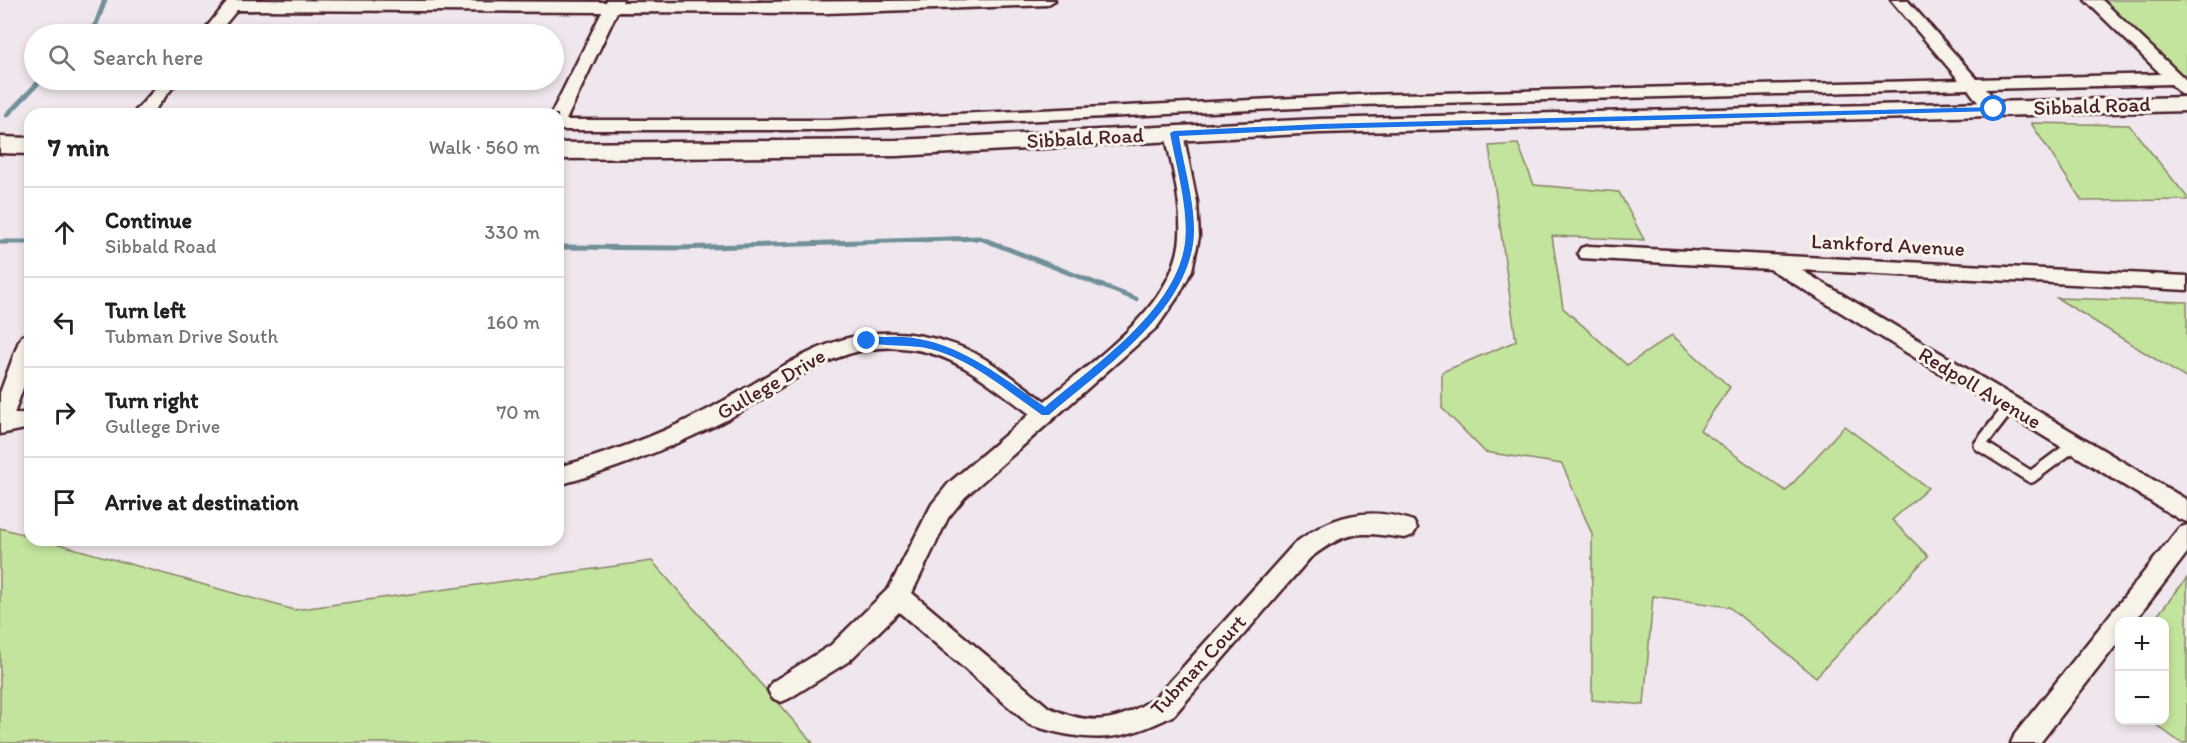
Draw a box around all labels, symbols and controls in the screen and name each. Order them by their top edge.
search box [24,24,564,90]
icon: search [45,41,78,74]
text: Search here [93,44,203,71]
street label: Sibbald Road [2033,91,2151,120]
route start [1980,95,2006,121]
street label: Sibbald Road [1026,122,1144,153]
text: 7 min [48,131,109,163]
text: Walk · 560 m [429,135,540,159]
text: Continue [105,207,192,234]
icon: ahead [48,216,81,249]
text: 330 m [485,220,540,244]
street label: Lankford Avenue [1811,228,1965,261]
text: Sibbald Road [105,234,217,258]
text: Turn left [105,297,186,324]
icon: left [48,306,81,339]
text: 160 m [487,310,540,334]
text: Tubman Drive South [105,324,278,348]
route end [853,327,879,353]
street label: Redpoll Avenue [1914,341,2046,434]
street label: Gullege Drive [712,343,829,425]
text: Turn right [105,387,199,414]
icon: right [48,396,81,429]
text: 70 m [496,400,540,424]
text: Gullege Drive [105,414,220,438]
icon: arrive [48,486,81,519]
text: Arrive at destination [105,489,299,516]
street label: Tubman Court [1145,609,1251,720]
map controls [2115,617,2169,725]
button: + [2115,617,2169,671]
button: − [2115,671,2169,725]

